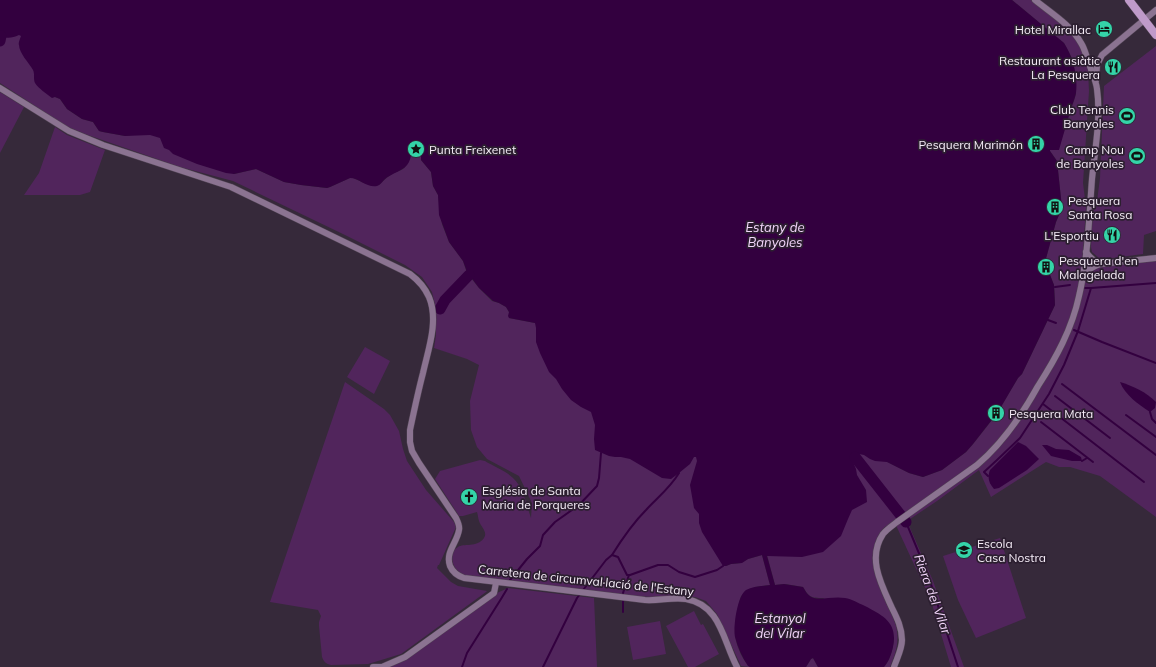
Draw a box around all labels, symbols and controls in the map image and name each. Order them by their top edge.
hotel icon: Hotel Mirallac [1094,19,1114,39]
place label: Hotel Mirallac [1015,22,1091,37]
place label: Restaurant asiàtic La Pesquera [999,53,1100,82]
restaurant icon: Restaurant asiàtic La Pesquera [1103,57,1123,77]
place label: Club Tennis Banyoles [1050,102,1114,131]
sports icon: Club Tennis Banyoles [1117,106,1137,126]
building icon: Pesquera Marimón [1026,134,1046,154]
place label: Pesquera Marimón [919,137,1023,152]
place icon: Punta Freixenet [406,139,426,159]
place label: Punta Freixenet [429,142,516,157]
place label: Camp Nou de Banyoles [1056,142,1124,171]
sports icon: Camp Nou de Banyoles [1127,146,1147,166]
place label: Pesquera Santa Rosa [1068,193,1132,222]
building icon: Pesquera Santa Rosa [1045,197,1065,217]
water label: Estany de Banyoles [746,219,805,250]
restaurant icon: L'Esportiu [1102,225,1122,245]
place label: L'Esportiu [1044,228,1099,243]
place label: Pesquera d'en Malagelada [1059,253,1138,282]
building icon: Pesquera d'en Malagelada [1036,257,1056,277]
building icon: Pesquera Mata [986,403,1006,423]
place label: Pesquera Mata [1009,406,1093,421]
place label: Església de Santa Maria de Porqueres [482,483,590,512]
church icon: Església de Santa Maria de Porqueres [459,487,479,507]
place label: Escola Casa Nostra [977,536,1046,565]
school or university icon: Escola Casa Nostra [954,540,974,560]
water label: Riera del Vilar [911,552,955,637]
street label: Carretera de circumval·lació de l'Estany [477,561,695,599]
water label: Estanyol del Vilar [754,610,806,641]

